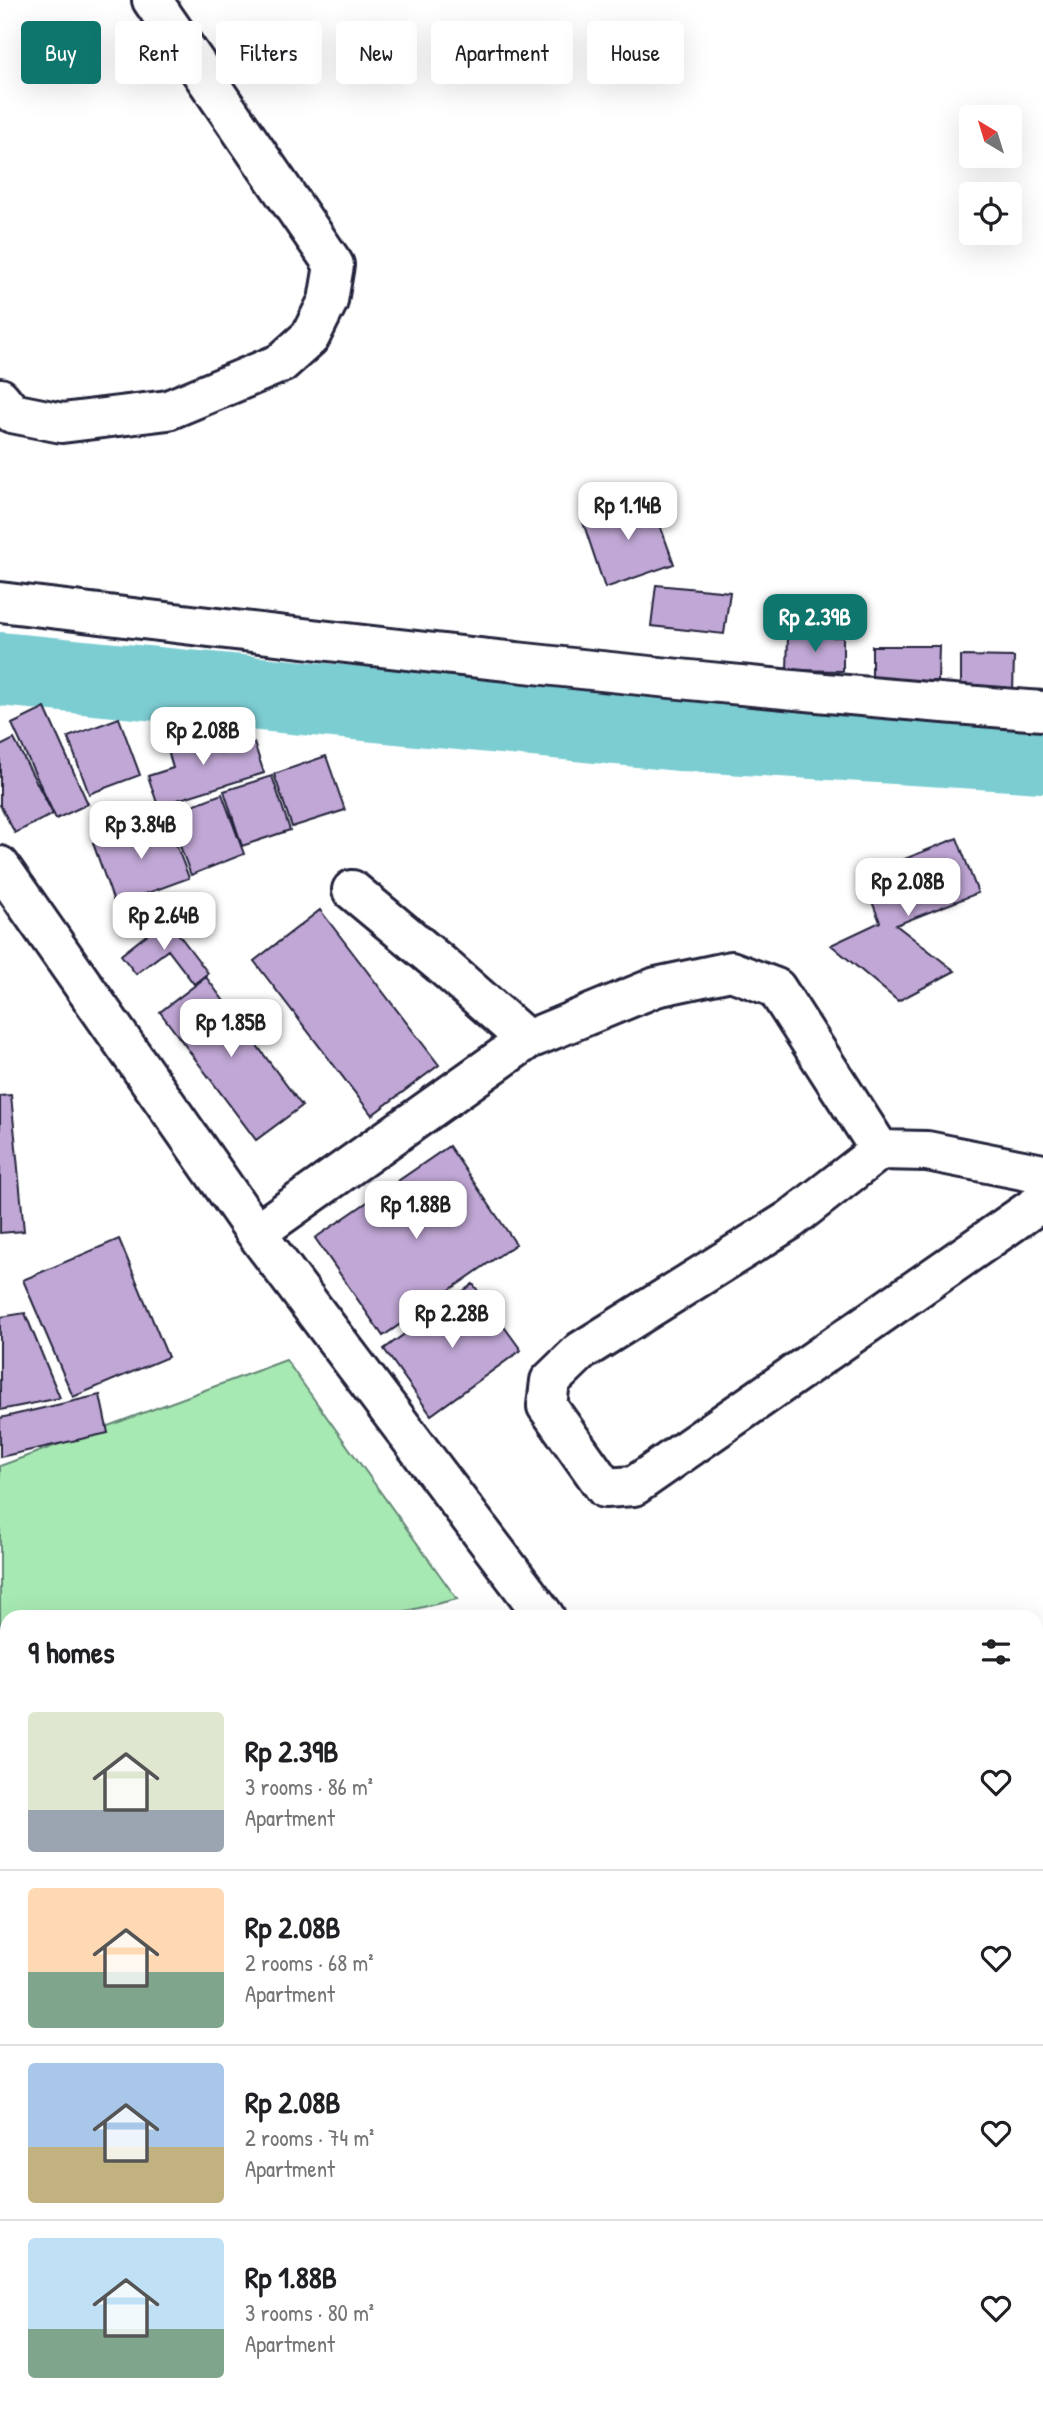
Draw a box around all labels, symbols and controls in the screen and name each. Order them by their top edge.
chip: Buy [21,21,101,84]
chip: Rent [115,21,202,84]
chip: Filters [216,21,322,84]
chip: New [336,21,417,84]
chip: Apartment [431,21,573,84]
chip: House [587,21,684,84]
north arrow [959,105,1022,168]
map controls [959,105,1022,245]
button: locate [959,182,1022,245]
pin: Rp 1.14B [556,482,700,542]
text: Rp 1.14B [594,489,662,520]
pin: Rp 2.39B [743,594,887,654]
text: Rp 2.39B [779,601,851,632]
pin: Rp 2.08B [131,708,275,767]
text: Rp 2.08B [166,714,240,745]
pin: Rp 3.84B [69,802,213,861]
text: Rp 3.84B [105,808,177,839]
pin: Rp 2.08B [836,858,980,918]
text: Rp 2.08B [871,865,945,896]
pin: Rp 2.64B [92,892,236,952]
text: Rp 2.64B [129,899,199,930]
pin: Rp 1.85B [159,1000,303,1059]
text: Rp 1.85B [196,1006,266,1037]
pin: Rp 1.88B [344,1182,488,1241]
text: Rp 1.88B [381,1188,451,1219]
pin: Rp 2.28B [380,1290,524,1350]
text: Rp 2.28B [415,1297,489,1328]
text: 9 homes [28,1632,115,1672]
icon: filters [977,1633,1015,1671]
text: Rp 2.39B [245,1731,338,1771]
icon: home [84,1740,168,1824]
icon: heart [977,1763,1015,1801]
text: 3 rooms · 86 m² [245,1771,373,1802]
text: Apartment [245,1802,335,1833]
text: Rp 2.08B [245,1907,340,1947]
icon: home [84,1916,168,2000]
icon: heart [977,1939,1015,1977]
text: 2 rooms · 68 m² [245,1947,373,1978]
text: Apartment [245,1978,335,2009]
text: Rp 2.08B [245,2082,340,2122]
icon: home [84,2091,168,2175]
icon: heart [977,2114,1015,2152]
text: 2 rooms · 74 m² [245,2122,374,2153]
text: Apartment [245,2153,335,2184]
text: Rp 1.88B [245,2257,337,2297]
icon: home [84,2266,168,2350]
icon: heart [977,2289,1015,2327]
text: 3 rooms · 80 m² [245,2297,374,2328]
text: Apartment [245,2328,335,2359]

